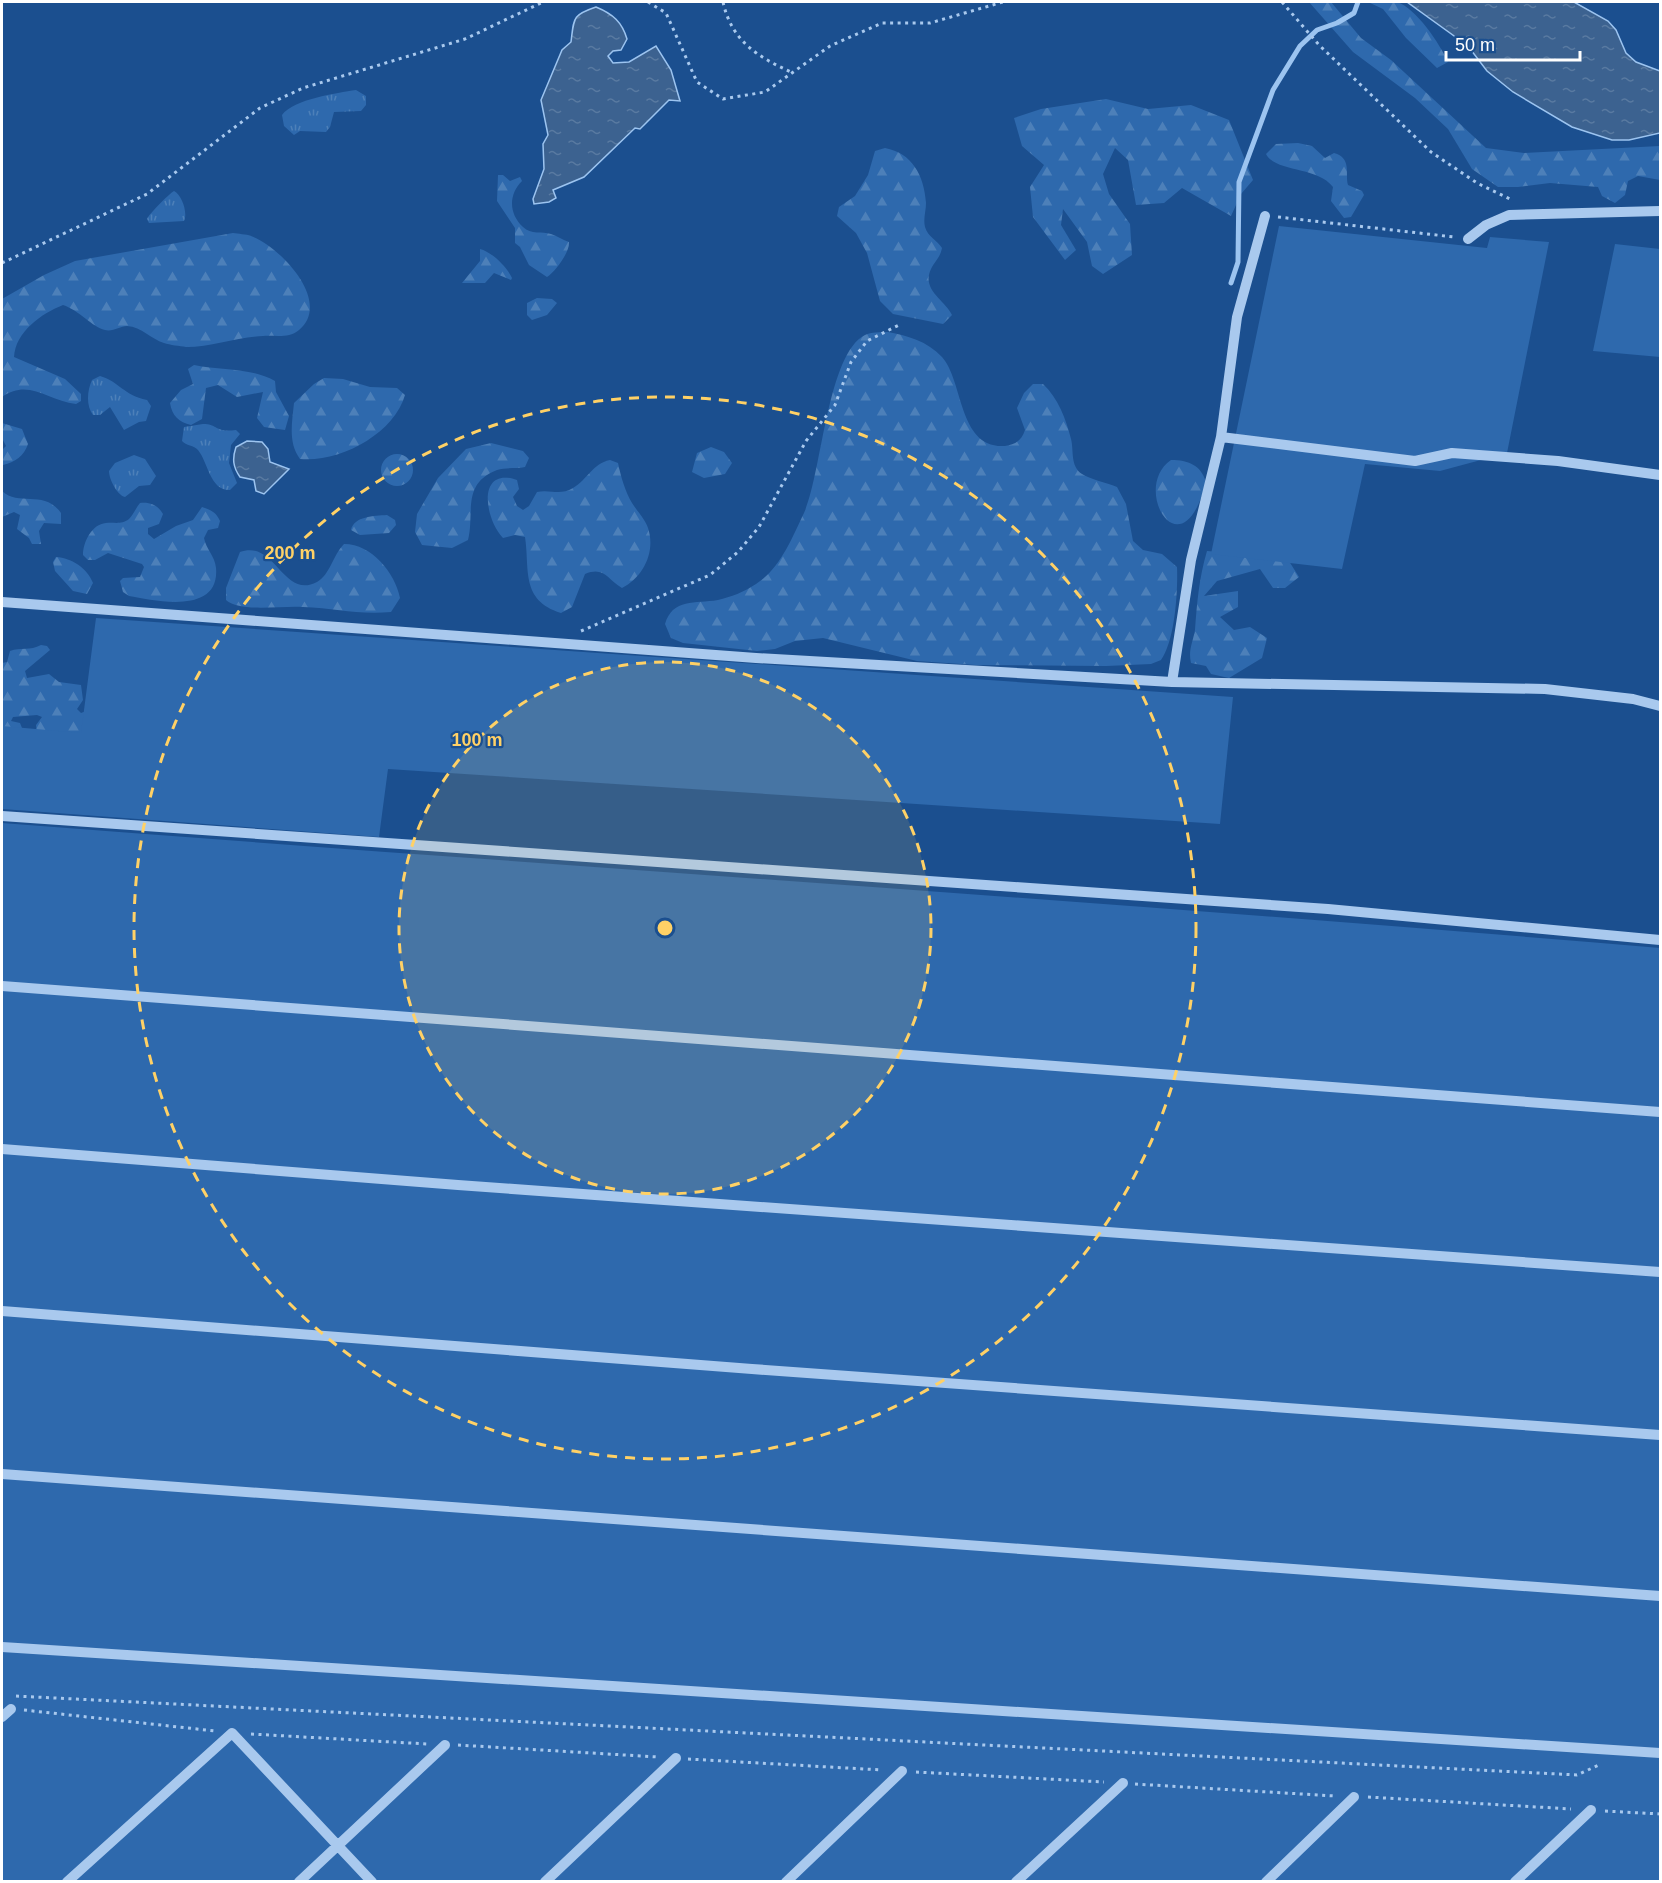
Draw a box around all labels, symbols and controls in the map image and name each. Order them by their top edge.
scale bar [1446,24,1580,62]
text: 50 m [1455,35,1495,55]
text: 200 m [264,543,316,563]
text: 100 m [451,730,503,750]
centre of rings [655,918,675,938]

